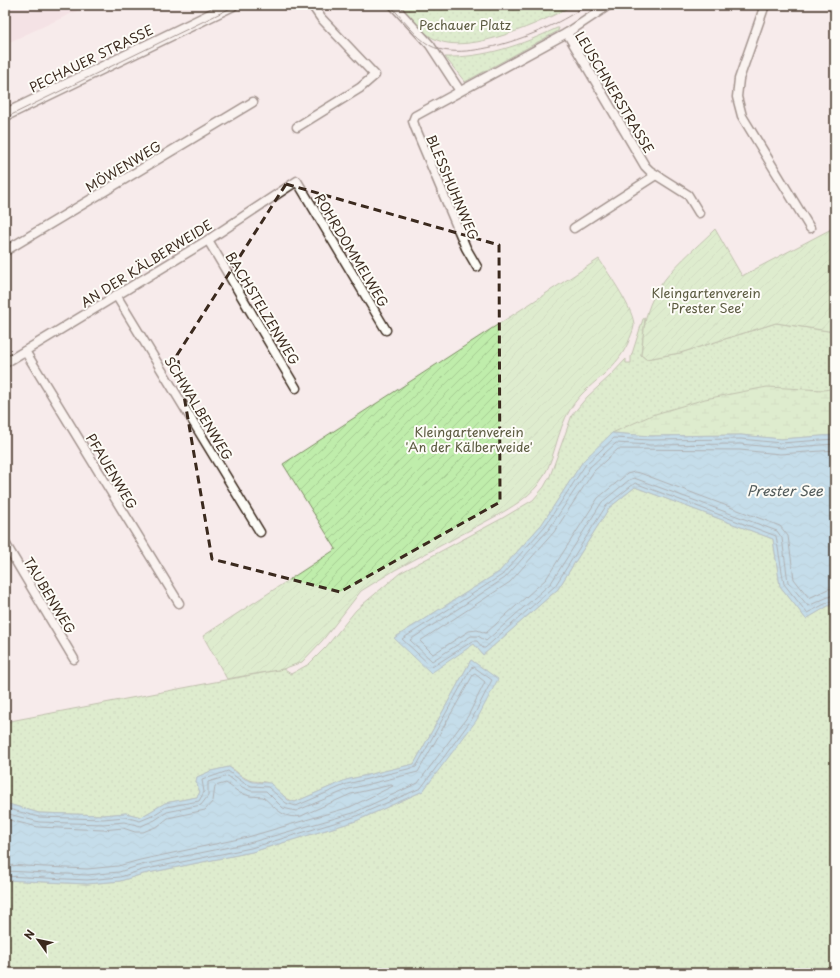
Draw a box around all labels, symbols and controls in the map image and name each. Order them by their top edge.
park label: Pechauer Platz [419,15,511,34]
street label: PECHAUER STRASSE [26,20,156,96]
street label: LEUSCHNERSTRASSE [571,28,659,156]
street label: BLESSHUHNWEG [422,131,484,243]
street label: MÖWENWEG [82,136,165,196]
street label: ROHRDOMMELWEG [311,190,394,311]
street label: AN DER KÄLBERWEIDE [77,215,215,311]
street label: BACHSTELZENWEG [222,248,304,368]
park label: Kleingartenverein 'Prester See' [651,283,761,317]
street label: SCHWALBENWEG [160,352,238,464]
park label: Kleingartenverein 'An der Kälberweide' [405,422,533,456]
street label: PFAUENWEG [82,430,142,513]
water label: Prester See [747,480,824,501]
street label: TAUBENWEG [20,553,81,637]
north arrow [18,920,58,960]
text: N [20,926,39,943]

